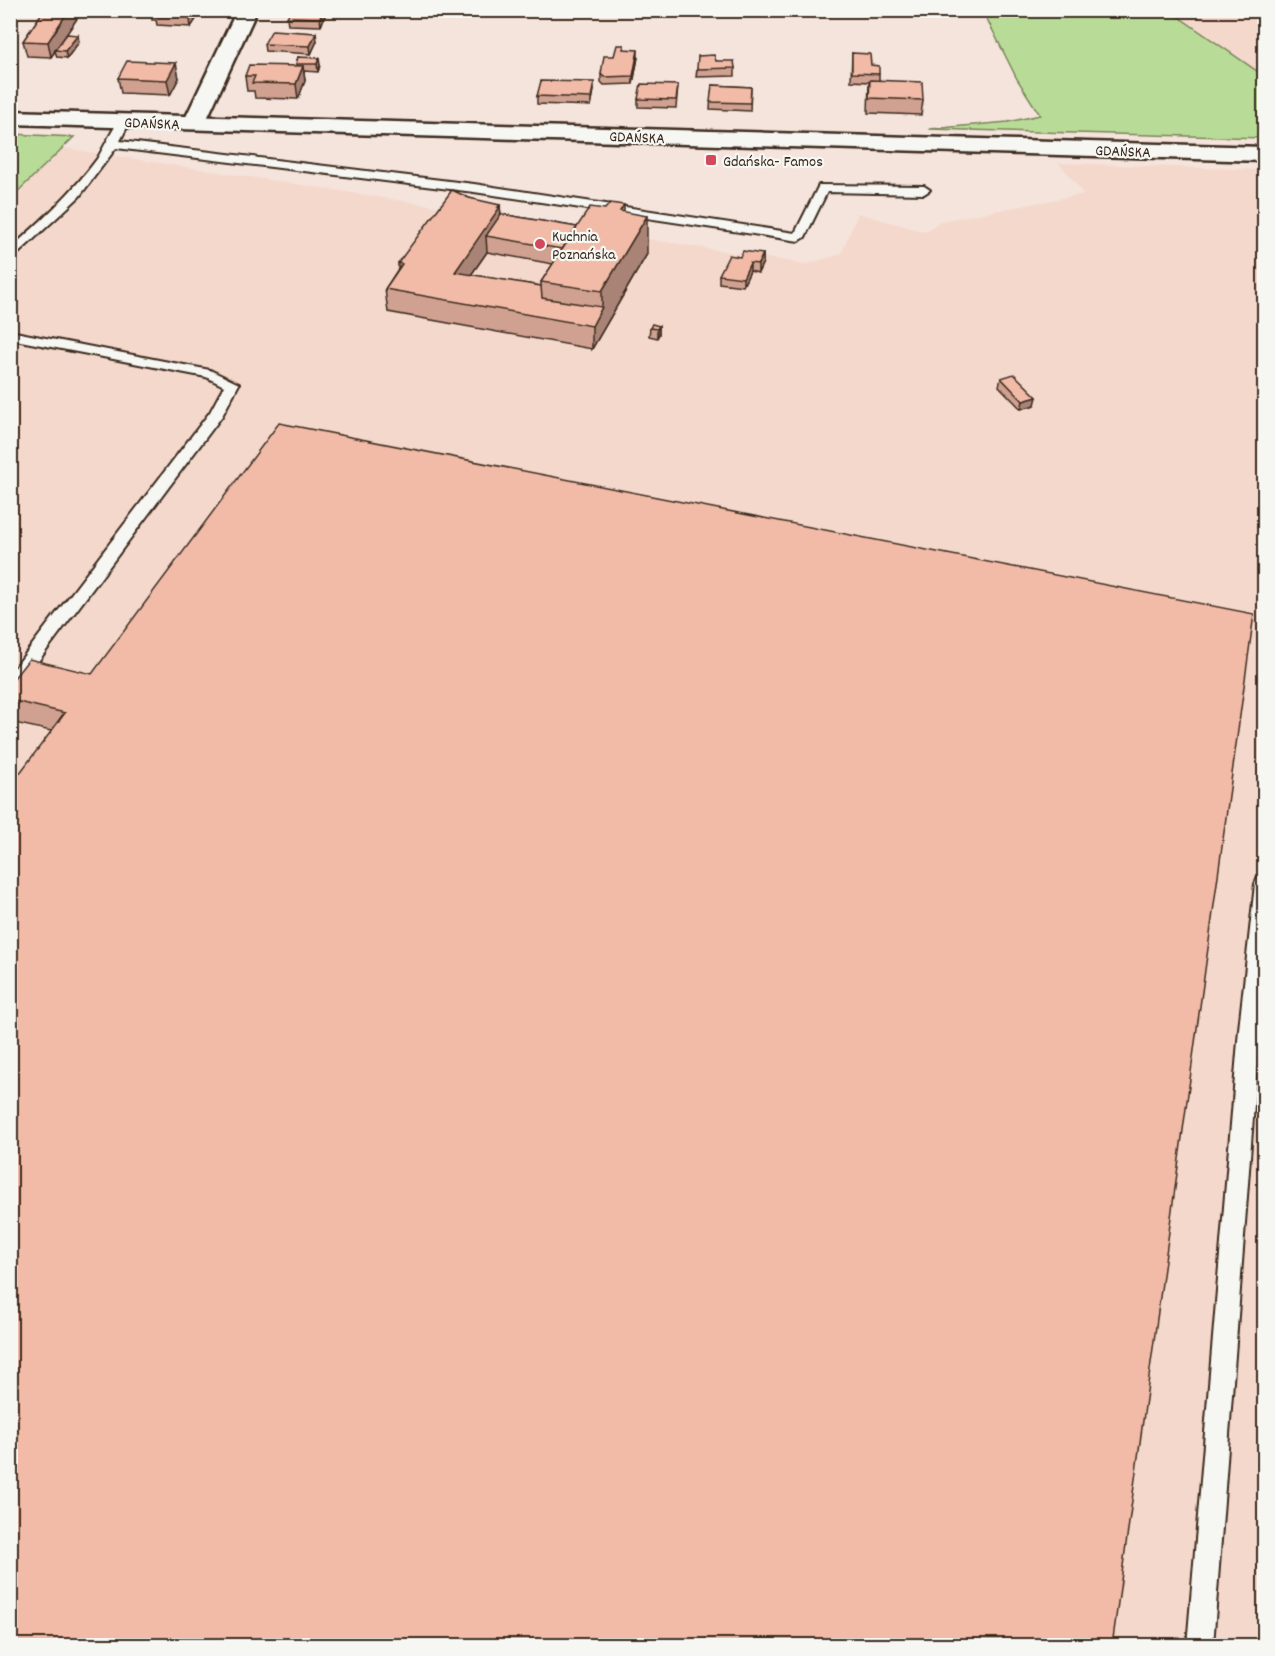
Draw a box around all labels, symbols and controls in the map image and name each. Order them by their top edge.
street label: GDAŃSKA [124,112,180,137]
street label: GDAŃSKA [609,126,665,151]
street label: GDAŃSKA [1095,140,1151,165]
place label: Gdańska- Famos [723,151,823,174]
marker: Gdańska- Famos [704,153,718,167]
place label: Kuchnia Poznańska [552,226,616,267]
marker: Kuchnia Poznańska [533,237,547,251]

